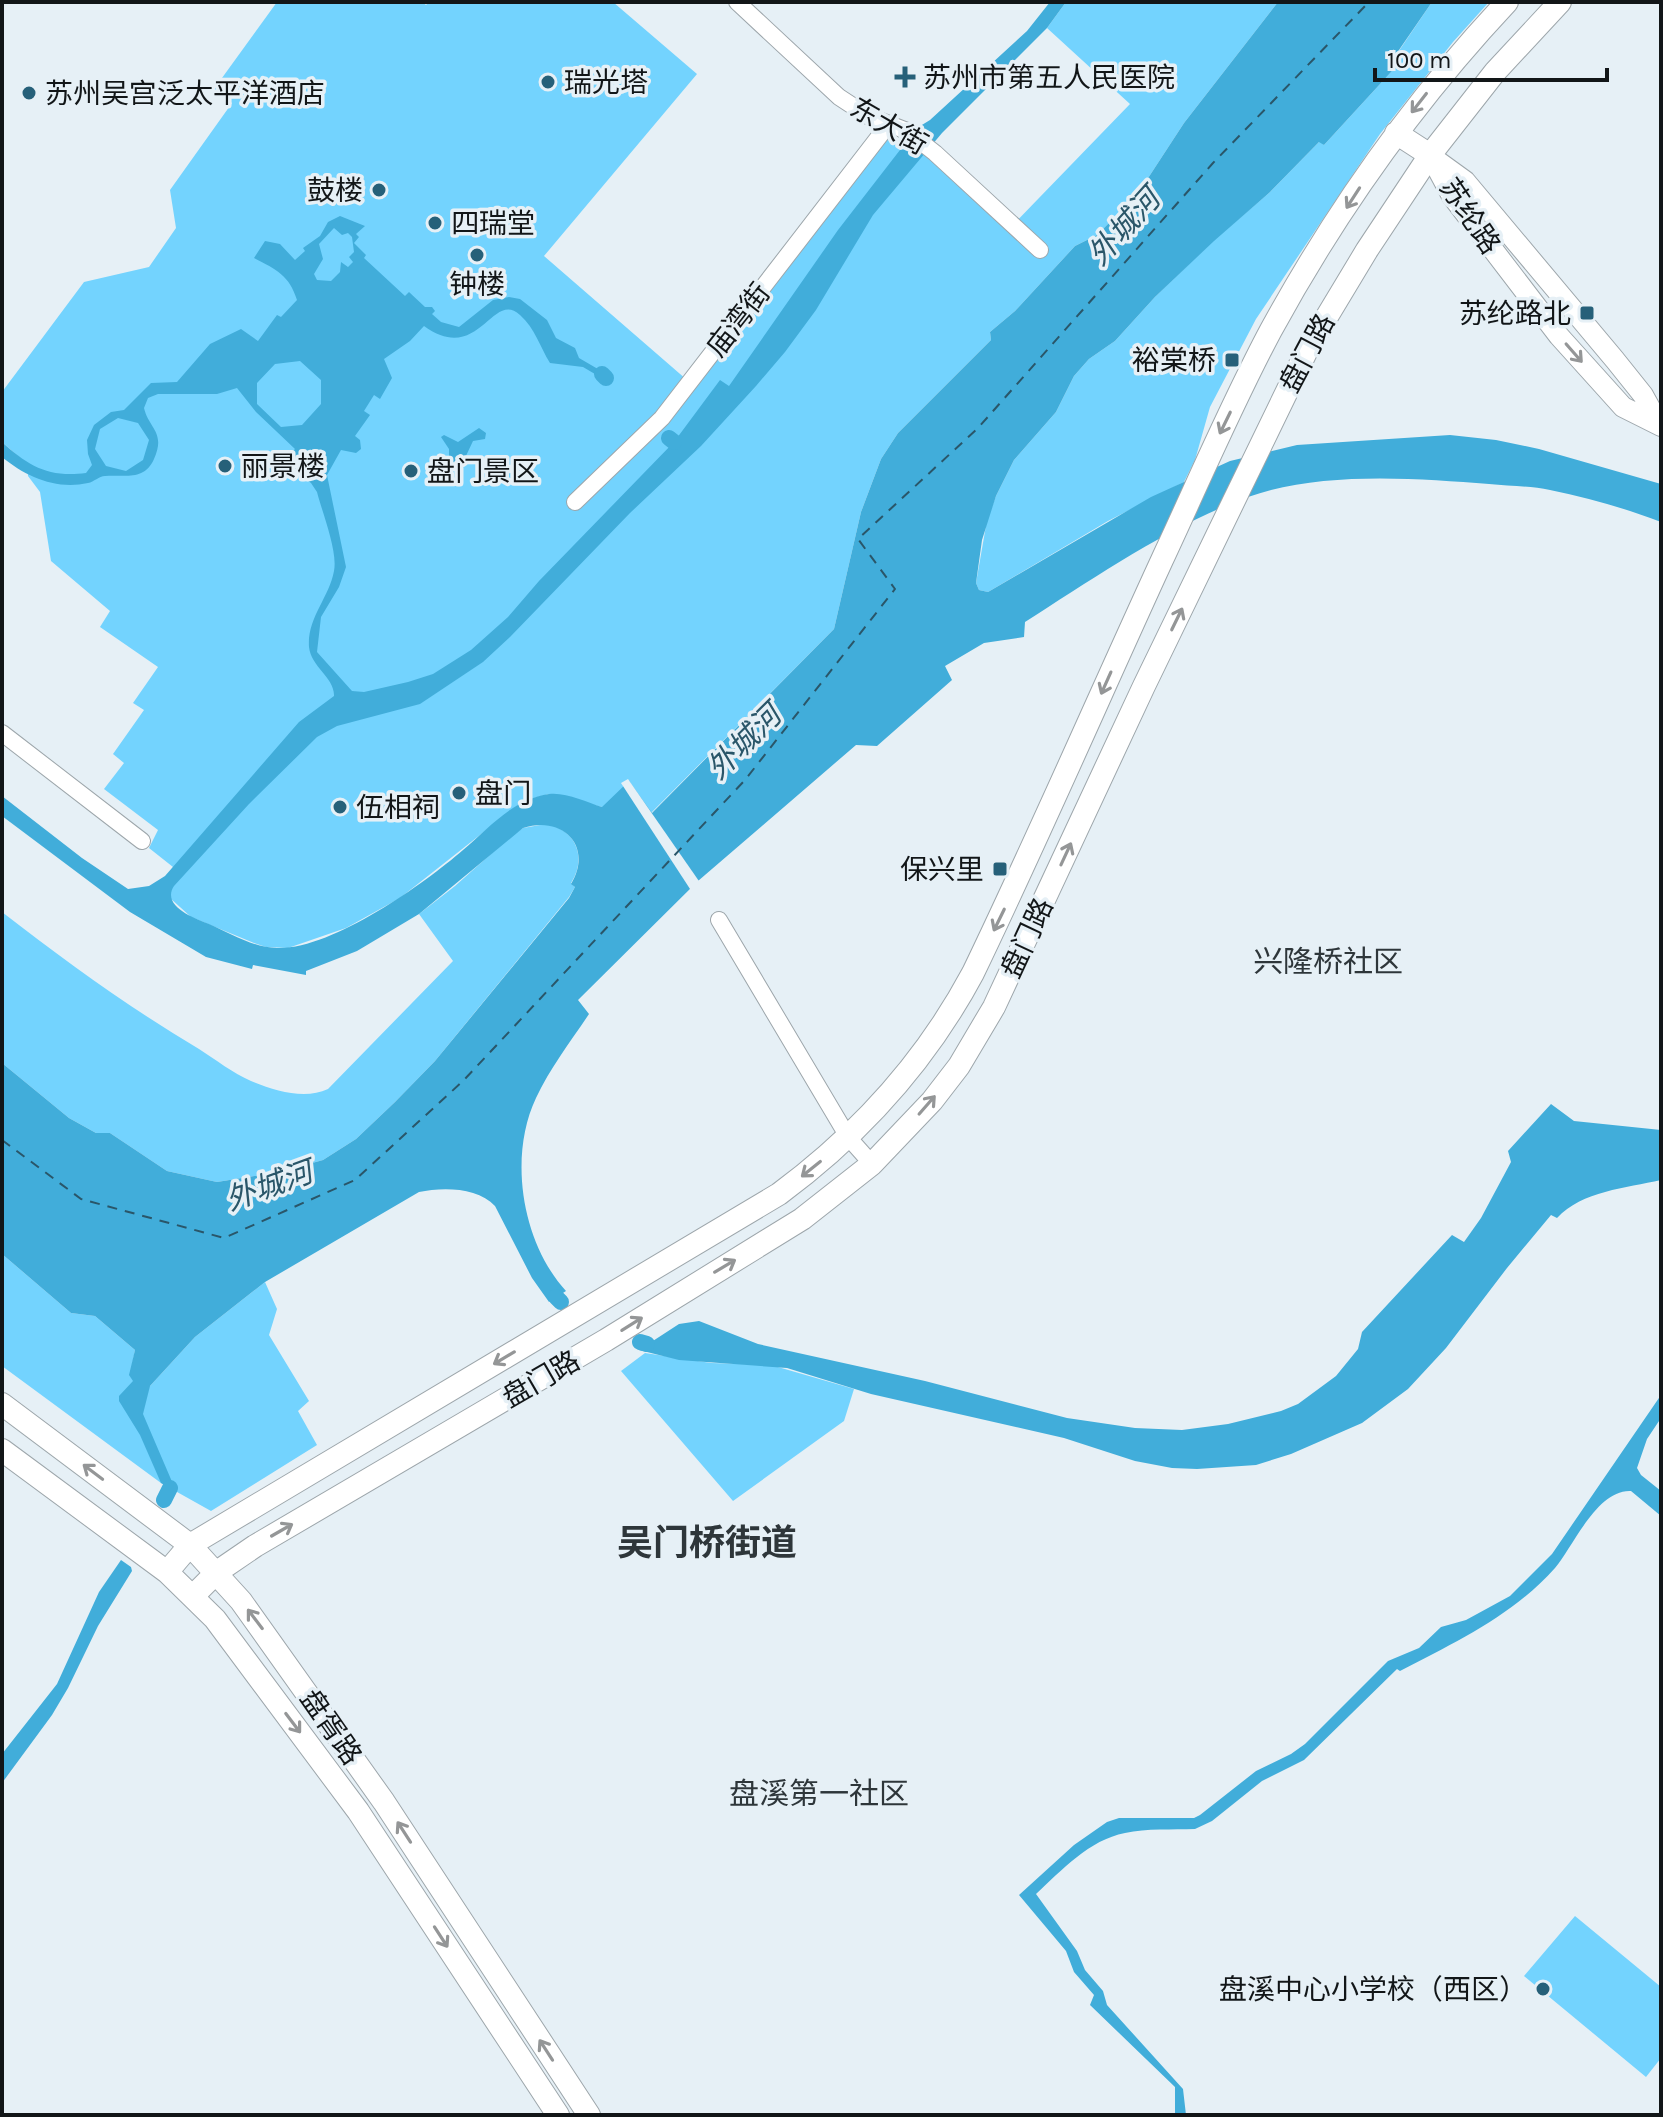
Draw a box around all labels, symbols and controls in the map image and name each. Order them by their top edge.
scale bar [1375,32,1607,82]
text: 100 m [1387,46,1452,74]
place label: 苏州市第五人民医院 [923,61,1175,94]
place label: 瑞光塔 [564,66,648,99]
marker: 苏州市第五人民医院 [894,66,916,88]
marker: 瑞光塔 [539,73,557,91]
place label: 苏州吴宫泛太平洋酒店 [45,77,325,110]
marker: 苏州吴宫泛太平洋酒店 [20,84,38,102]
street label: 东大街 [844,91,934,161]
one-way arrow [1411,92,1428,113]
street label: 苏纶路 [1433,172,1507,260]
place label: 鼓楼 [307,174,363,207]
water label: 外城河 [1081,178,1171,272]
marker: 鼓楼 [370,181,388,199]
one-way arrow [1344,186,1361,208]
place label: 四瑞堂 [451,207,535,240]
marker: 四瑞堂 [426,214,444,232]
marker: 钟楼 [468,246,486,264]
place label: 钟楼 [449,268,505,301]
street label: 庙湾街 [699,277,777,363]
place label: 苏纶路北 [1459,297,1571,330]
marker: 苏纶路北 [1578,304,1596,322]
street label: 盘门路 [1273,308,1341,398]
one-way arrow [1565,343,1583,363]
place label: 裕棠桥 [1132,344,1216,377]
marker: 裕棠桥 [1223,351,1241,369]
one-way arrow [1216,411,1232,435]
place label: 丽景楼 [241,450,325,483]
place label: 盘门景区 [427,455,539,488]
marker: 丽景楼 [216,457,234,475]
marker: 盘门景区 [402,462,420,480]
one-way arrow [1170,607,1185,631]
one-way arrow [1098,671,1113,695]
water label: 外城河 [699,694,792,787]
place label: 盘门 [475,777,531,810]
marker: 盘门 [450,784,468,802]
place label: 伍相祠 [356,791,440,824]
marker: 伍相祠 [331,798,349,816]
one-way arrow [1059,842,1074,866]
place label: 保兴里 [900,853,984,886]
marker: 保兴里 [991,860,1009,878]
street label: 盘门路 [994,893,1060,983]
one-way arrow [991,908,1006,932]
district label: 兴隆桥社区 [1253,944,1403,980]
one-way arrow [918,1096,936,1116]
water label: 外城河 [221,1152,322,1218]
one-way arrow [800,1160,821,1178]
one-way arrow [713,1258,736,1274]
one-way arrow [620,1315,643,1331]
street label: 盘门路 [496,1344,586,1414]
one-way arrow [493,1350,516,1366]
one-way arrow [83,1464,105,1481]
one-way arrow [270,1522,293,1538]
district label: 吴门桥街道 [617,1522,797,1564]
one-way arrow [247,1609,264,1630]
street label: 盘胥路 [293,1683,369,1771]
one-way arrow [285,1712,301,1734]
district label: 盘溪第一社区 [729,1776,909,1812]
one-way arrow [395,1822,412,1844]
one-way arrow [433,1925,449,1948]
place label: 盘溪中心小学校（西区） [1219,1973,1527,2006]
marker: 盘溪中心小学校（西区） [1534,1980,1552,1998]
one-way arrow [538,2039,554,2061]

